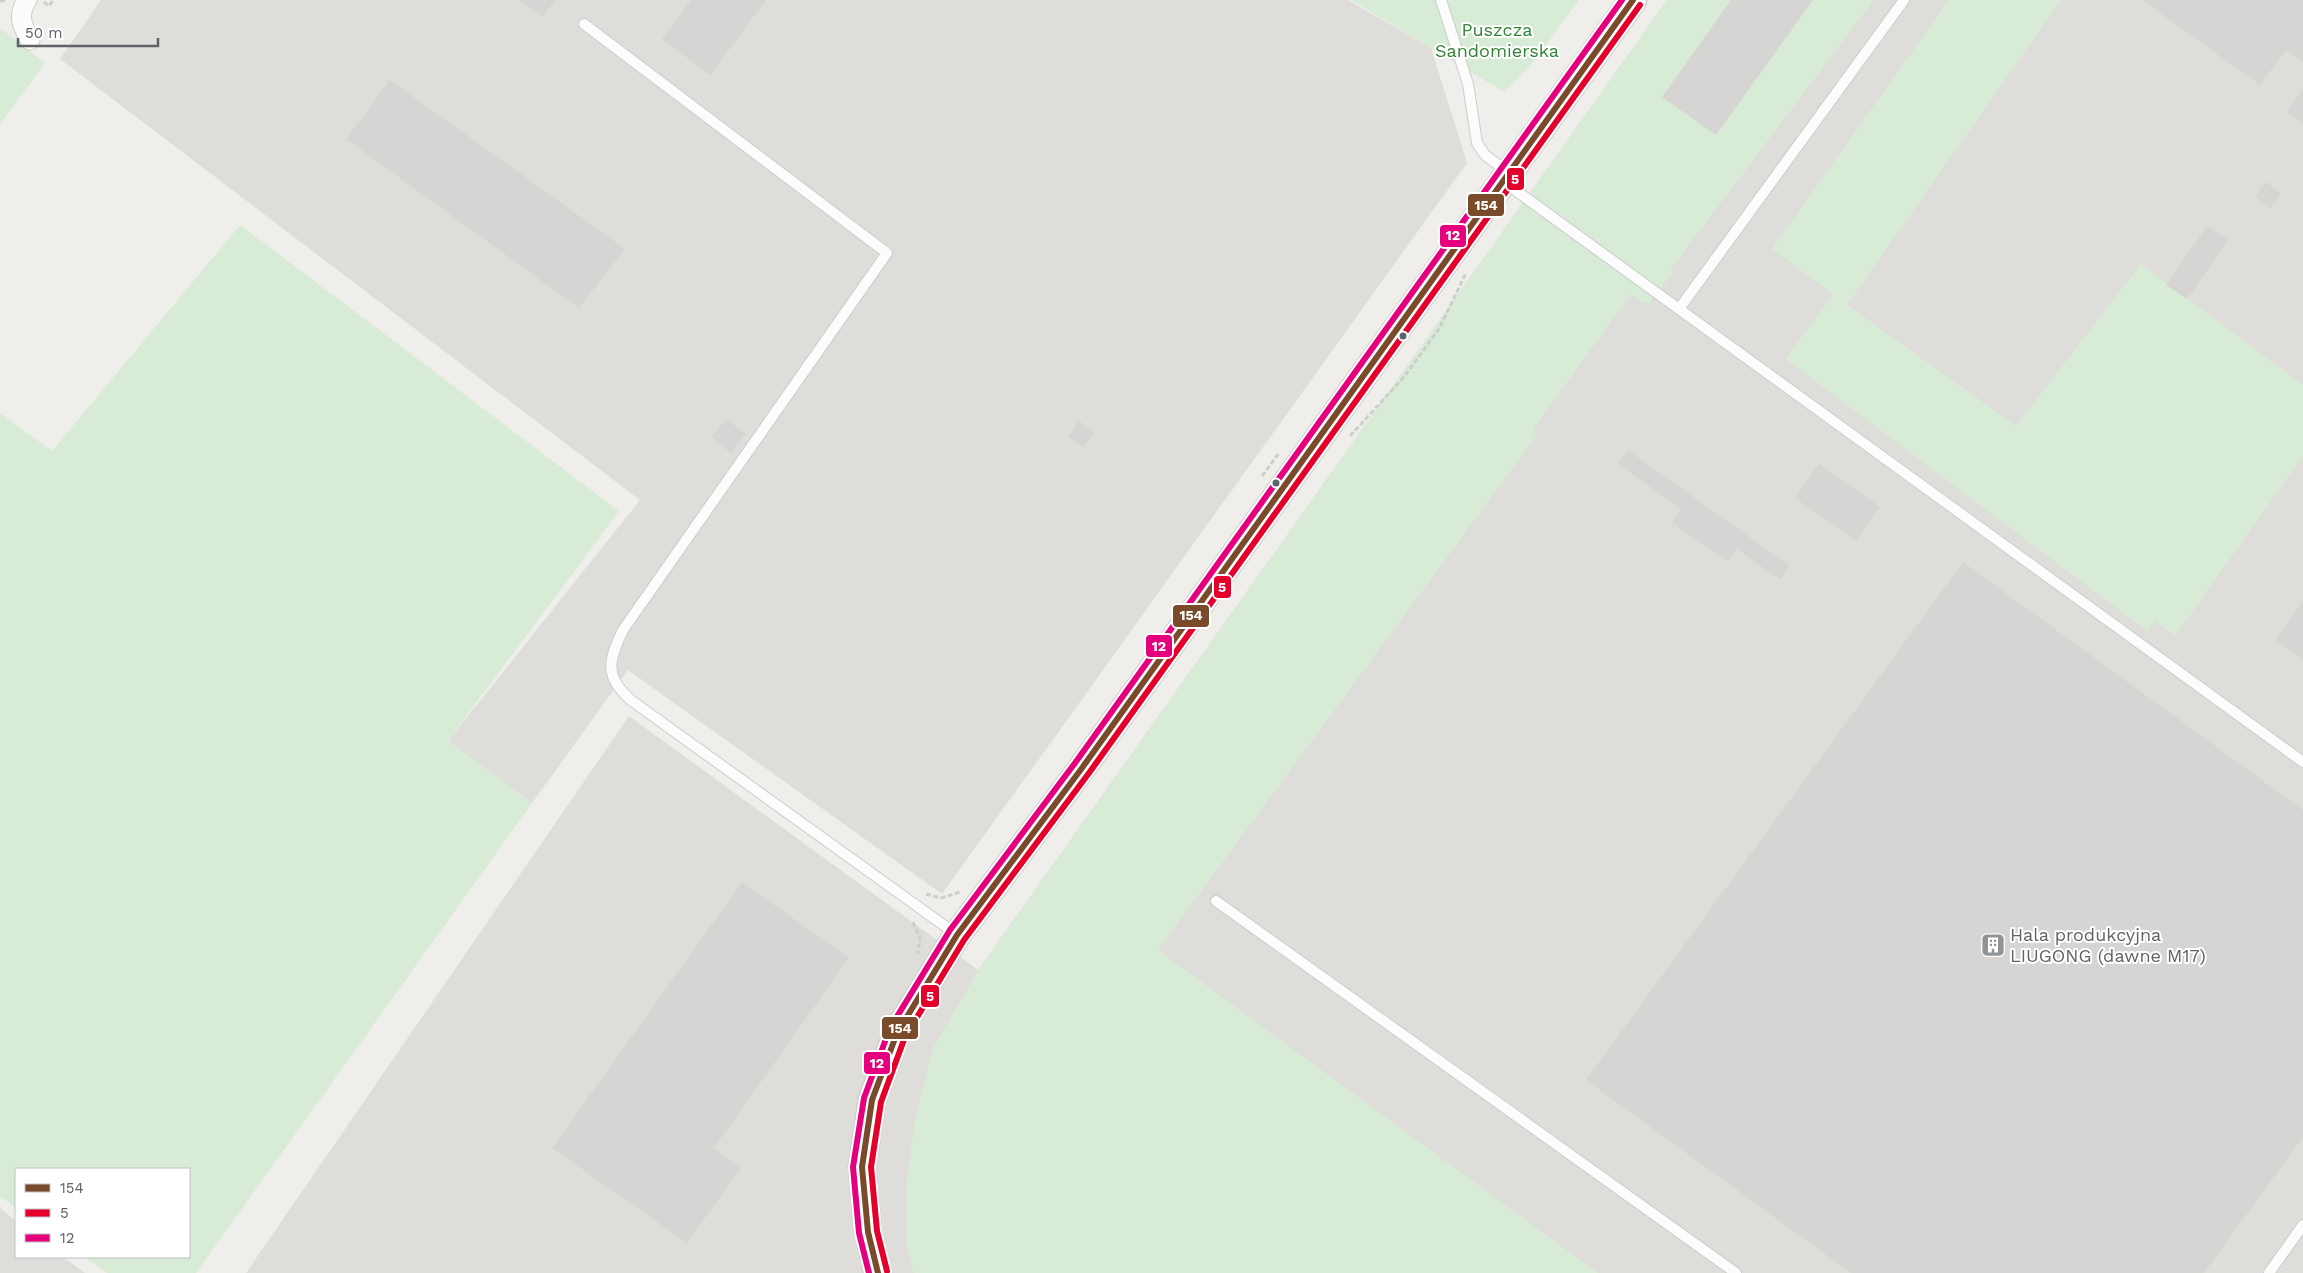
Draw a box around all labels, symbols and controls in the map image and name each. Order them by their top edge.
scale bar [18,15,158,47]
park label: Puszcza Sandomierska [1435,19,1559,61]
text: 50 m [25,24,62,42]
line badge: 5 [1506,167,1525,191]
text: 5 [1511,171,1519,187]
line badge: 154 [1467,193,1505,217]
text: 154 [1474,197,1498,213]
line badge: 12 [1439,224,1467,248]
text: 12 [1446,227,1460,243]
unlabelled marker [1398,331,1408,341]
unlabelled marker [1271,478,1281,488]
line badge: 5 [1213,575,1232,599]
text: 5 [1218,579,1226,595]
line badge: 154 [1172,604,1210,628]
text: 154 [1179,607,1203,623]
line badge: 12 [1145,634,1173,658]
text: 12 [1152,638,1166,654]
place label: Hala produkcyjna LIUGONG (dawne M17) [2010,924,2206,966]
building icon: Hala produkcyjna LIUGONG (dawne M17) [1980,932,2006,958]
line badge: 5 [920,984,940,1008]
text: 5 [926,988,934,1004]
line badge: 154 [881,1016,919,1040]
text: 154 [888,1020,912,1036]
line badge: 12 [863,1051,891,1075]
text: 12 [870,1055,884,1071]
legend [15,1168,190,1258]
text: 154 [60,1179,84,1197]
text: 5 [60,1204,69,1222]
text: 12 [60,1229,75,1247]

